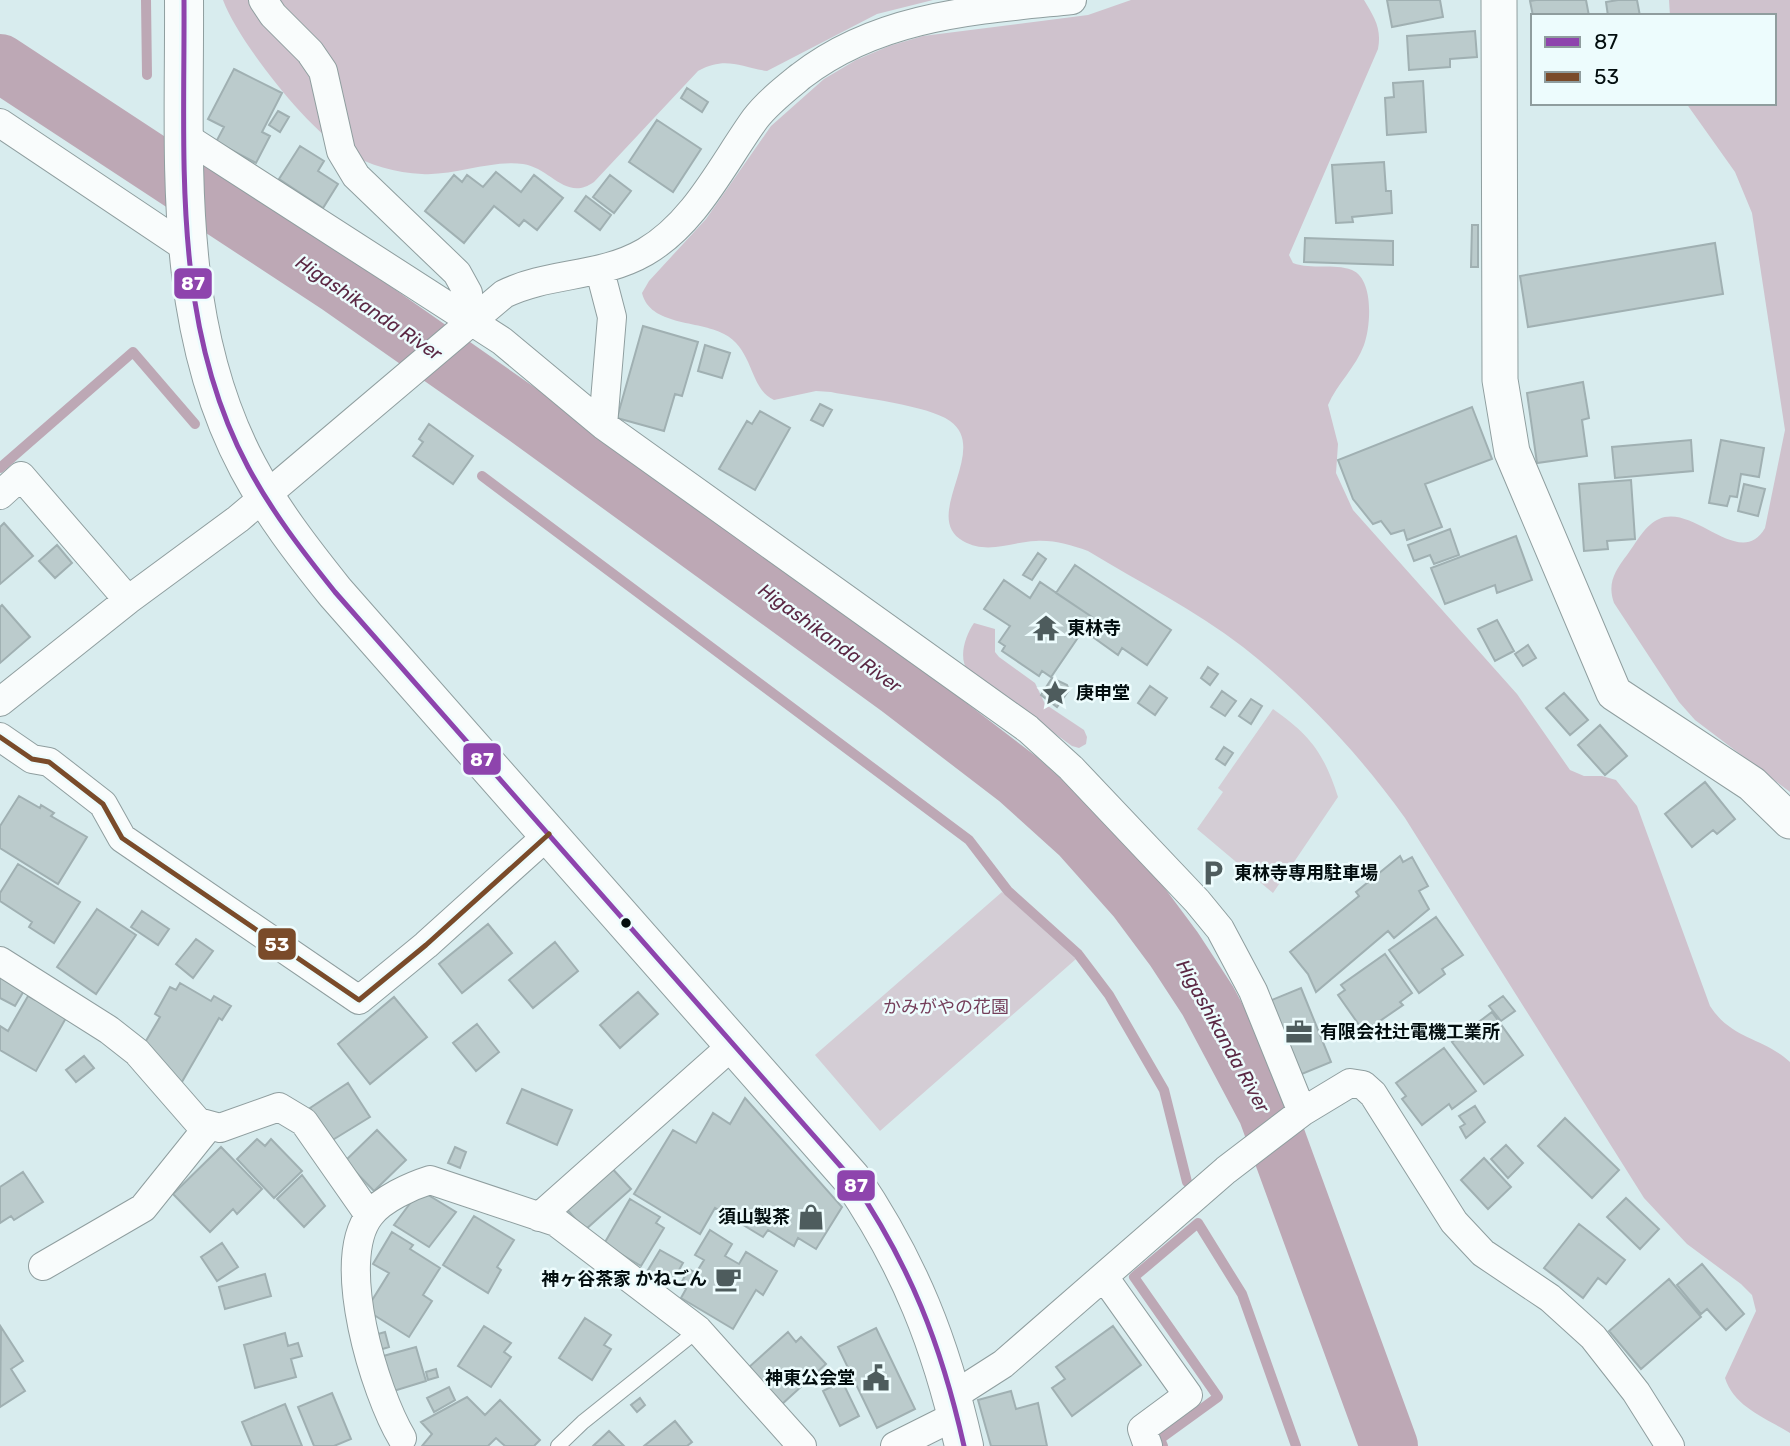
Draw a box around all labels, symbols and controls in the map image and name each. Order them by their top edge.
legend [1531,14,1776,105]
text: 87 [1594,29,1618,54]
text: 53 [1594,64,1619,89]
water label: Higashikanda River [292,251,447,366]
line badge: 87 [173,267,213,300]
text: 87 [181,272,205,295]
water label: Higashikanda River [754,578,907,698]
temple icon: 東林寺 [1031,613,1061,643]
place label: 東林寺 [1067,617,1121,639]
place icon: 庚申堂 [1040,678,1070,708]
place label: 庚申堂 [1076,682,1130,704]
line badge: 87 [462,742,502,776]
text: 87 [470,748,494,771]
parking icon: 東林寺専用駐車場 [1198,858,1228,888]
place label: 東林寺専用駐車場 [1234,862,1378,884]
unlabelled marker [619,916,633,930]
line badge: 53 [257,927,297,961]
text: 53 [265,933,289,956]
water label: Higashikanda River [1171,956,1275,1117]
park label: かみがやの花園 [883,996,1009,1018]
office icon: 有限会社辻電機工業所 [1284,1017,1314,1047]
place label: 有限会社辻電機工業所 [1320,1021,1500,1043]
line badge: 87 [836,1169,876,1202]
text: 87 [844,1174,868,1197]
shop icon: 須山製茶 [796,1202,826,1232]
place label: 須山製茶 [718,1206,790,1228]
cafe icon: 神ヶ谷茶家 かねごん [713,1264,743,1294]
place label: 神ヶ谷茶家 かねごん [541,1268,707,1290]
public building icon: 神東公会堂 [861,1363,891,1393]
place label: 神東公会堂 [765,1367,855,1389]

